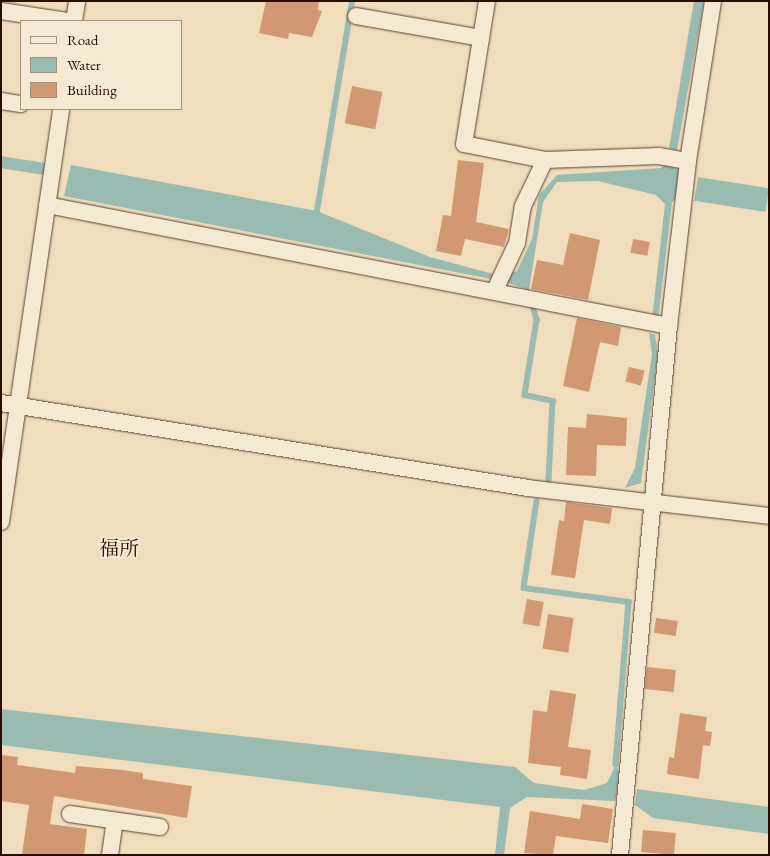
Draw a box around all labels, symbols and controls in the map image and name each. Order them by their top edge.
legend [20,20,182,110]
text: Road [67,30,98,49]
text: Water [67,55,101,74]
text: Building [67,80,117,99]
district label: 福所 [99,536,139,560]

